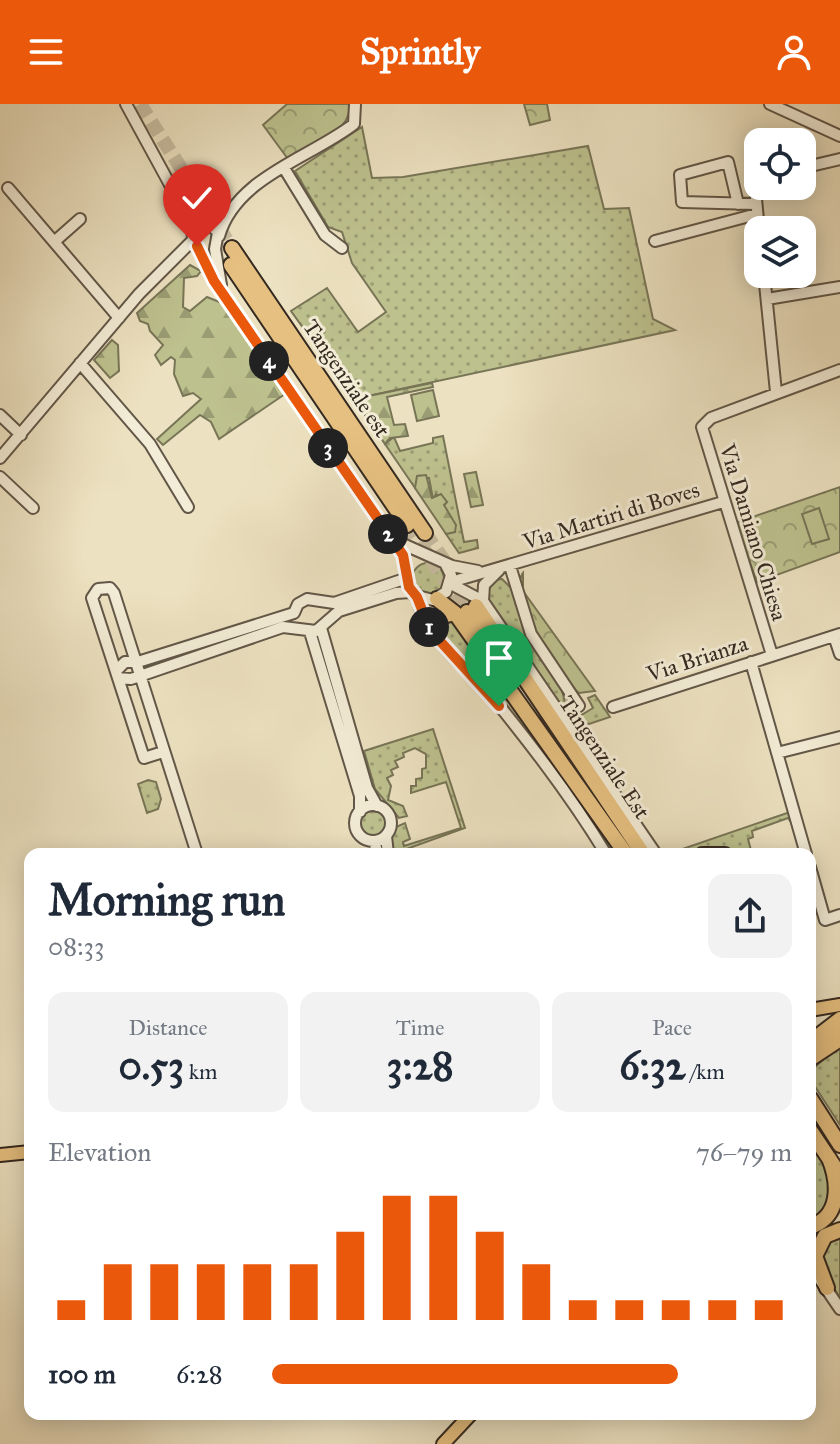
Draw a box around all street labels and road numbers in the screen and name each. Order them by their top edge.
street label: Tangenziale est [297,314,396,443]
street label: Via Damiano Chiesa [714,440,793,624]
street label: Via Martiri di Boves [519,476,703,555]
street label: Via Brianza [642,629,752,688]
street label: Tangenziale Est [553,690,656,824]

